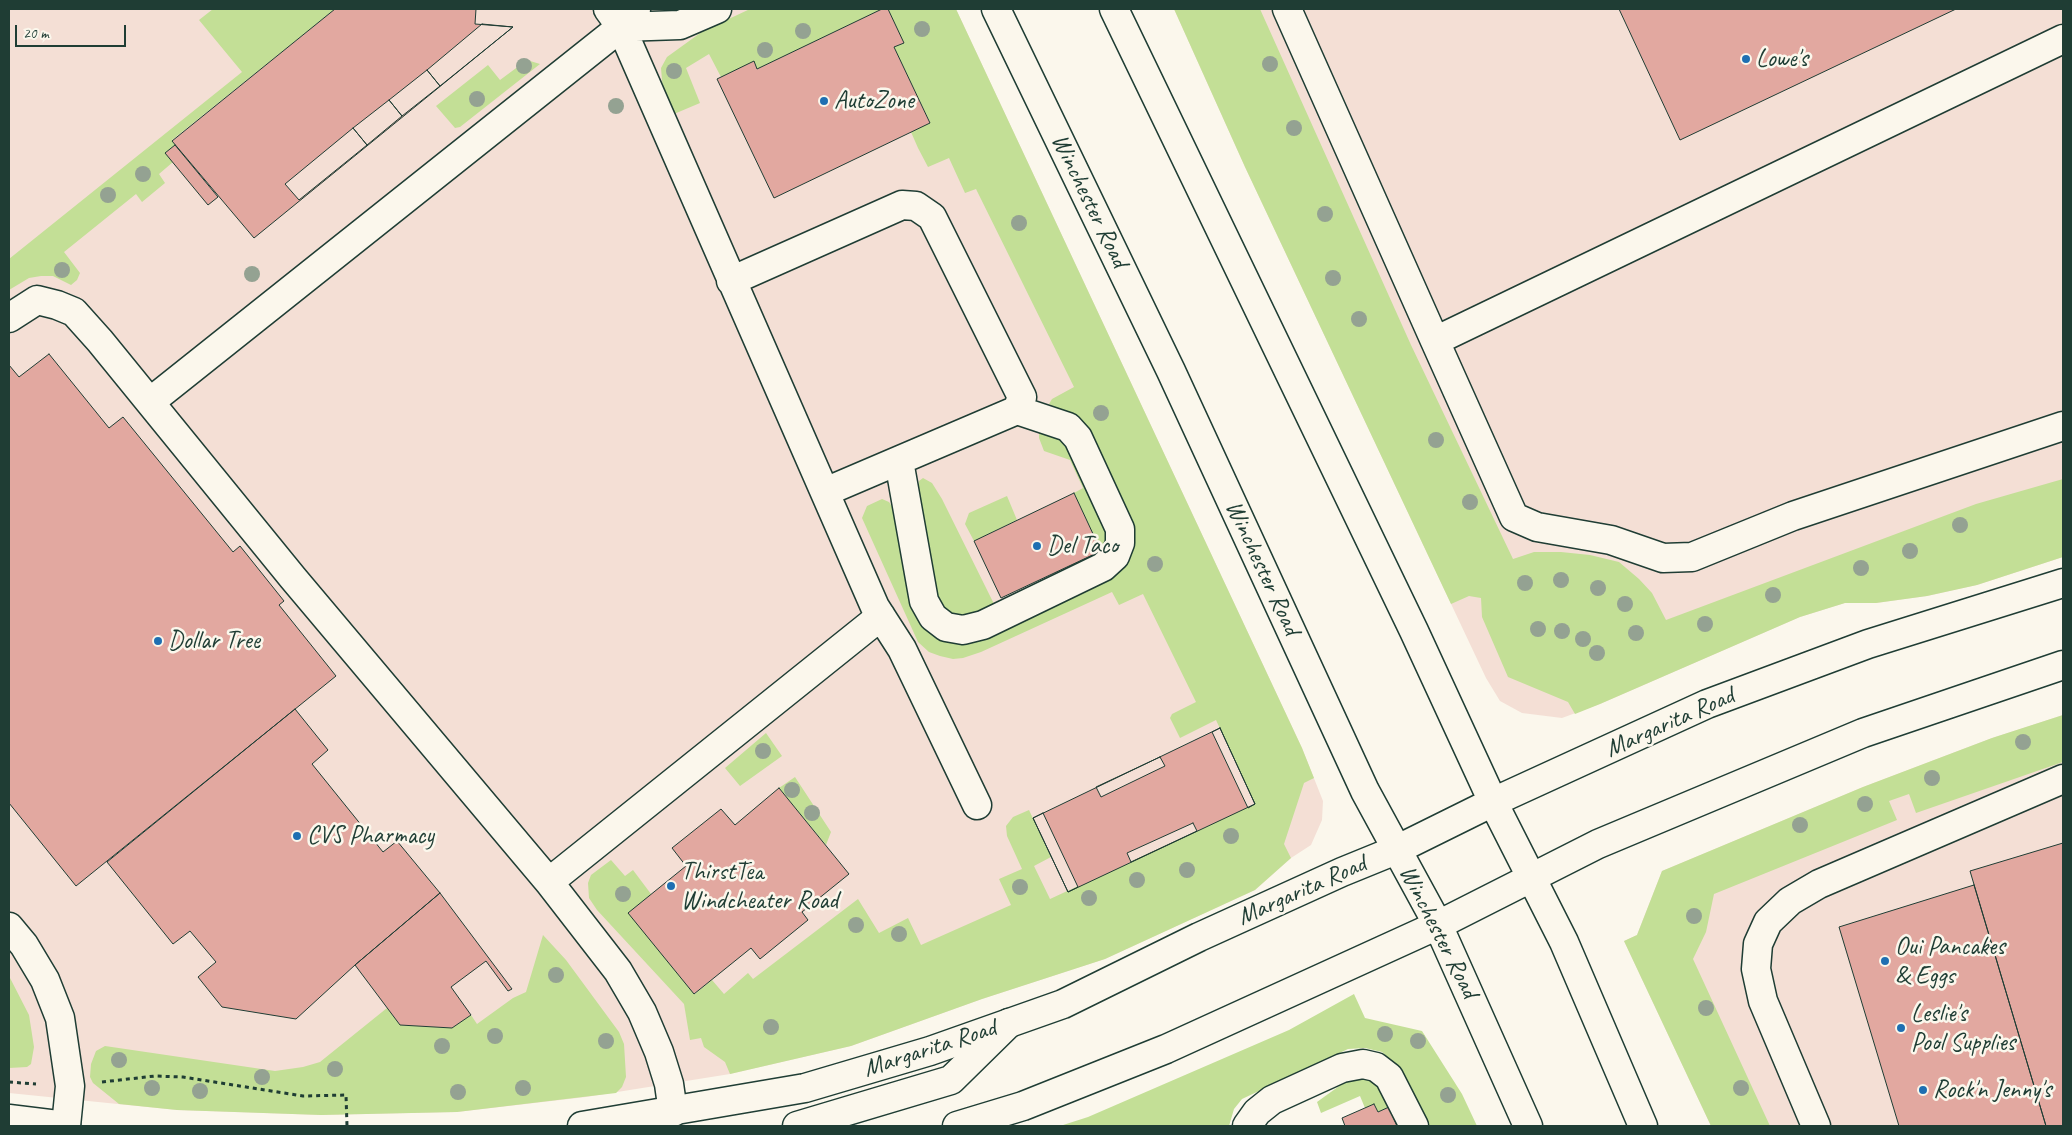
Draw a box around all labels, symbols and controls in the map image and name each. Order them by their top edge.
scale bar [18,15,129,47]
text: 20 m [23,24,49,43]
place label: Lowe's [1756,44,1808,74]
marker: Lowe's [1740,53,1752,65]
place label: AutoZone [834,86,914,116]
marker: AutoZone [818,95,830,107]
street label: Winchester Road [1044,129,1134,273]
street label: Winchester Road [1218,496,1306,640]
place label: Del Taco [1047,531,1118,561]
marker: Del Taco [1031,540,1043,552]
place label: Dollar Tree [168,626,260,656]
marker: Dollar Tree [152,635,164,647]
street label: Margarita Road [1601,681,1739,765]
place label: CVS Pharmacy [307,821,434,851]
marker: CVS Pharmacy [291,830,303,842]
street label: Margarita Road [1233,849,1371,933]
place label: ThirstTea Windcheater Road [681,857,838,916]
street label: Winchester Road [1392,861,1484,1003]
marker: ThirstTea Windcheater Road [665,880,677,892]
place label: Oui Pancakes & Eggs [1895,932,2005,991]
marker: Oui Pancakes & Eggs [1879,955,1891,967]
place label: Leslie's Pool Supplies [1911,999,2015,1058]
street label: Margarita Road [860,1013,1000,1085]
marker: Leslie's Pool Supplies [1895,1022,1907,1034]
place label: Rock'n Jenny's [1933,1075,2051,1105]
marker: Rock'n Jenny's [1917,1084,1929,1096]

